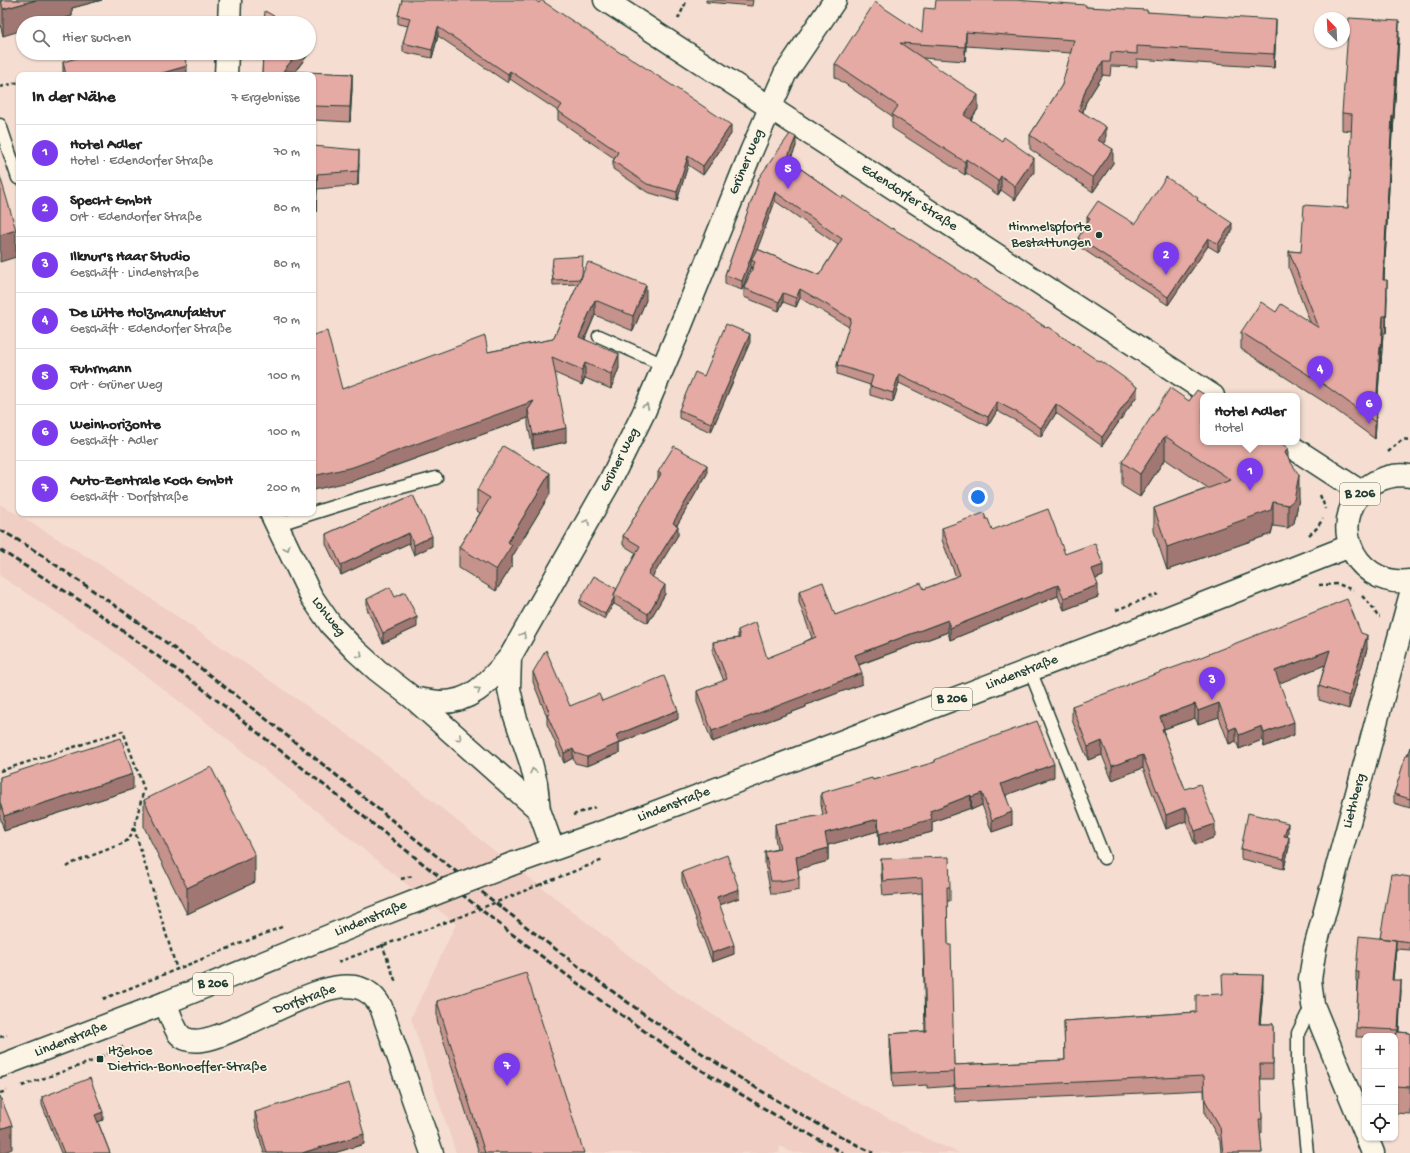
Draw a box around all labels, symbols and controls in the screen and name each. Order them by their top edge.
north arrow [1314,12,1350,48]
search box [16,16,316,60]
icon: search [30,27,52,49]
text: Hier suchen [62,29,131,47]
text: In der Nähe [32,88,115,108]
text: 7 Ergebnisse [231,91,300,106]
street label: Grüner Weg [726,127,768,197]
text: Hotel Adler [70,136,141,154]
text: 1 [42,145,48,160]
text: 70 m [274,145,300,160]
text: Hotel · Edendorfer Straße [70,154,213,169]
pin: 5 [775,156,801,189]
street label: Edendorfer Straße [858,160,961,236]
text: Specht GmbH [70,192,152,210]
text: 2 [42,201,48,216]
text: 80 m [273,201,300,216]
text: Ort · Edendorfer Straße [70,210,202,225]
place label: Himmelspforte Bestattungen [1008,219,1092,252]
marker: Himmelspforte Bestattungen [1094,230,1104,240]
pin: 2 [1153,242,1179,275]
text: Ilknur's Haar Studio [70,248,190,266]
text: 3 [42,257,48,272]
text: 80 m [273,257,300,272]
text: Geschäft · Lindenstraße [70,266,199,281]
text: De Lütte Holzmanufaktur [70,304,225,322]
text: 4 [42,313,48,328]
text: 90 m [274,313,300,328]
text: Geschäft · Edendorfer Straße [70,322,232,337]
pin: 4 [1307,356,1333,389]
text: Fuhrmann [70,360,131,378]
text: 5 [42,369,48,384]
text: 100 m [268,369,300,384]
text: Ort · Grüner Weg [70,378,163,393]
pin: 6 [1356,391,1382,424]
popup [1200,393,1300,445]
one-way arrow [641,403,649,411]
text: Hotel Adler [1214,403,1286,421]
text: Weinhorizonte [70,416,161,434]
text: Hotel [1214,421,1244,436]
text: 6 [42,425,48,440]
text: 100 m [268,425,300,440]
street label: Grüner Weg [597,425,643,495]
text: Geschäft · Adler [70,434,157,449]
pin: 1 [1237,458,1263,491]
text: Auto-Zentrale Koch GmbH [70,472,233,490]
text: 7 [42,481,48,496]
text: 200 m [267,481,300,496]
road number: B 206 [1340,483,1380,505]
your location [968,487,988,507]
text: Geschäft · Dorfstraße [70,490,188,505]
one-way arrow [582,519,589,526]
one-way arrow [282,544,290,552]
street label: Lohweg [307,594,349,640]
one-way arrow [518,632,525,639]
one-way arrow [355,650,363,658]
street label: Lindenstraße [983,651,1061,695]
pin: 3 [1199,667,1225,700]
one-way arrow [473,688,480,695]
road number: B 206 [932,688,972,710]
one-way arrow [455,734,462,741]
one-way arrow [530,768,538,775]
street label: Liethberg [1340,772,1370,830]
street label: Lindenstraße [635,783,713,827]
street label: Lindenstraße [332,897,410,941]
road number: B 206 [193,973,233,995]
street label: Dorfstraße [271,981,339,1019]
street label: Lindenstraße [32,1018,110,1062]
map controls [1362,1033,1398,1141]
button: + [1362,1033,1398,1069]
place label: Itzehoe Dietrich-Bonhoeffer-Straße [107,1043,267,1076]
pin: 7 [494,1053,520,1086]
marker: Itzehoe Dietrich-Bonhoeffer-Straße [95,1054,105,1064]
button: − [1362,1069,1398,1105]
button: locate [1362,1105,1398,1141]

